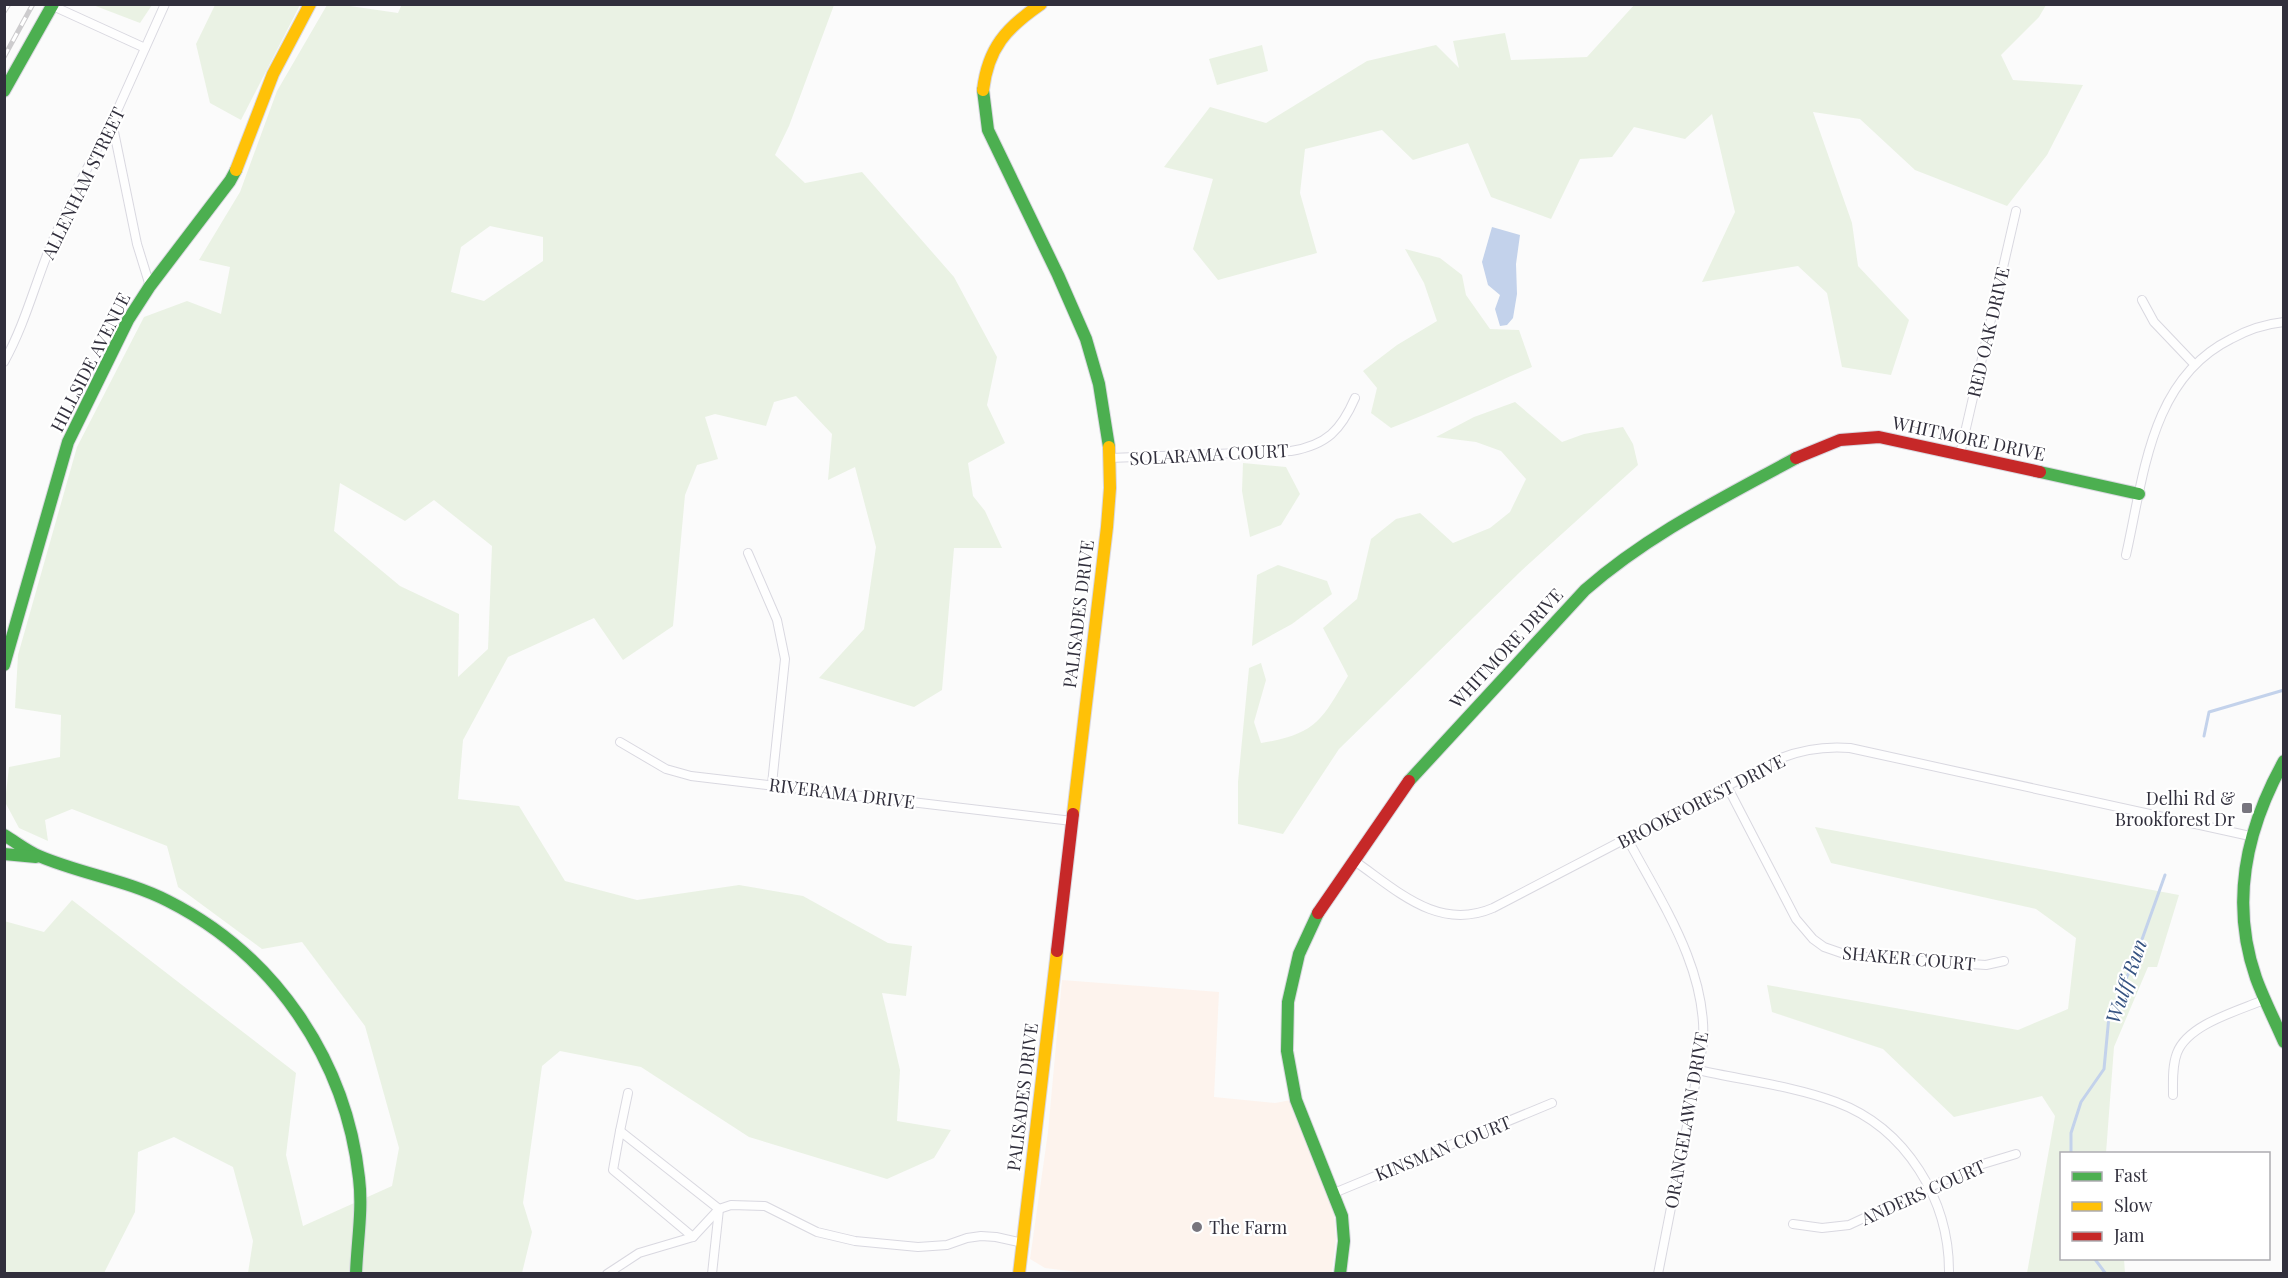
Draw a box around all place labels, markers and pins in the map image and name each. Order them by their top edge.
place label: Delhi Rd & Brookforest Dr [2115,786,2235,831]
marker: Delhi Rd & Brookforest Dr [2240,801,2254,815]
place label: The Farm [1209,1215,1287,1239]
marker: The Farm [1190,1220,1204,1234]

